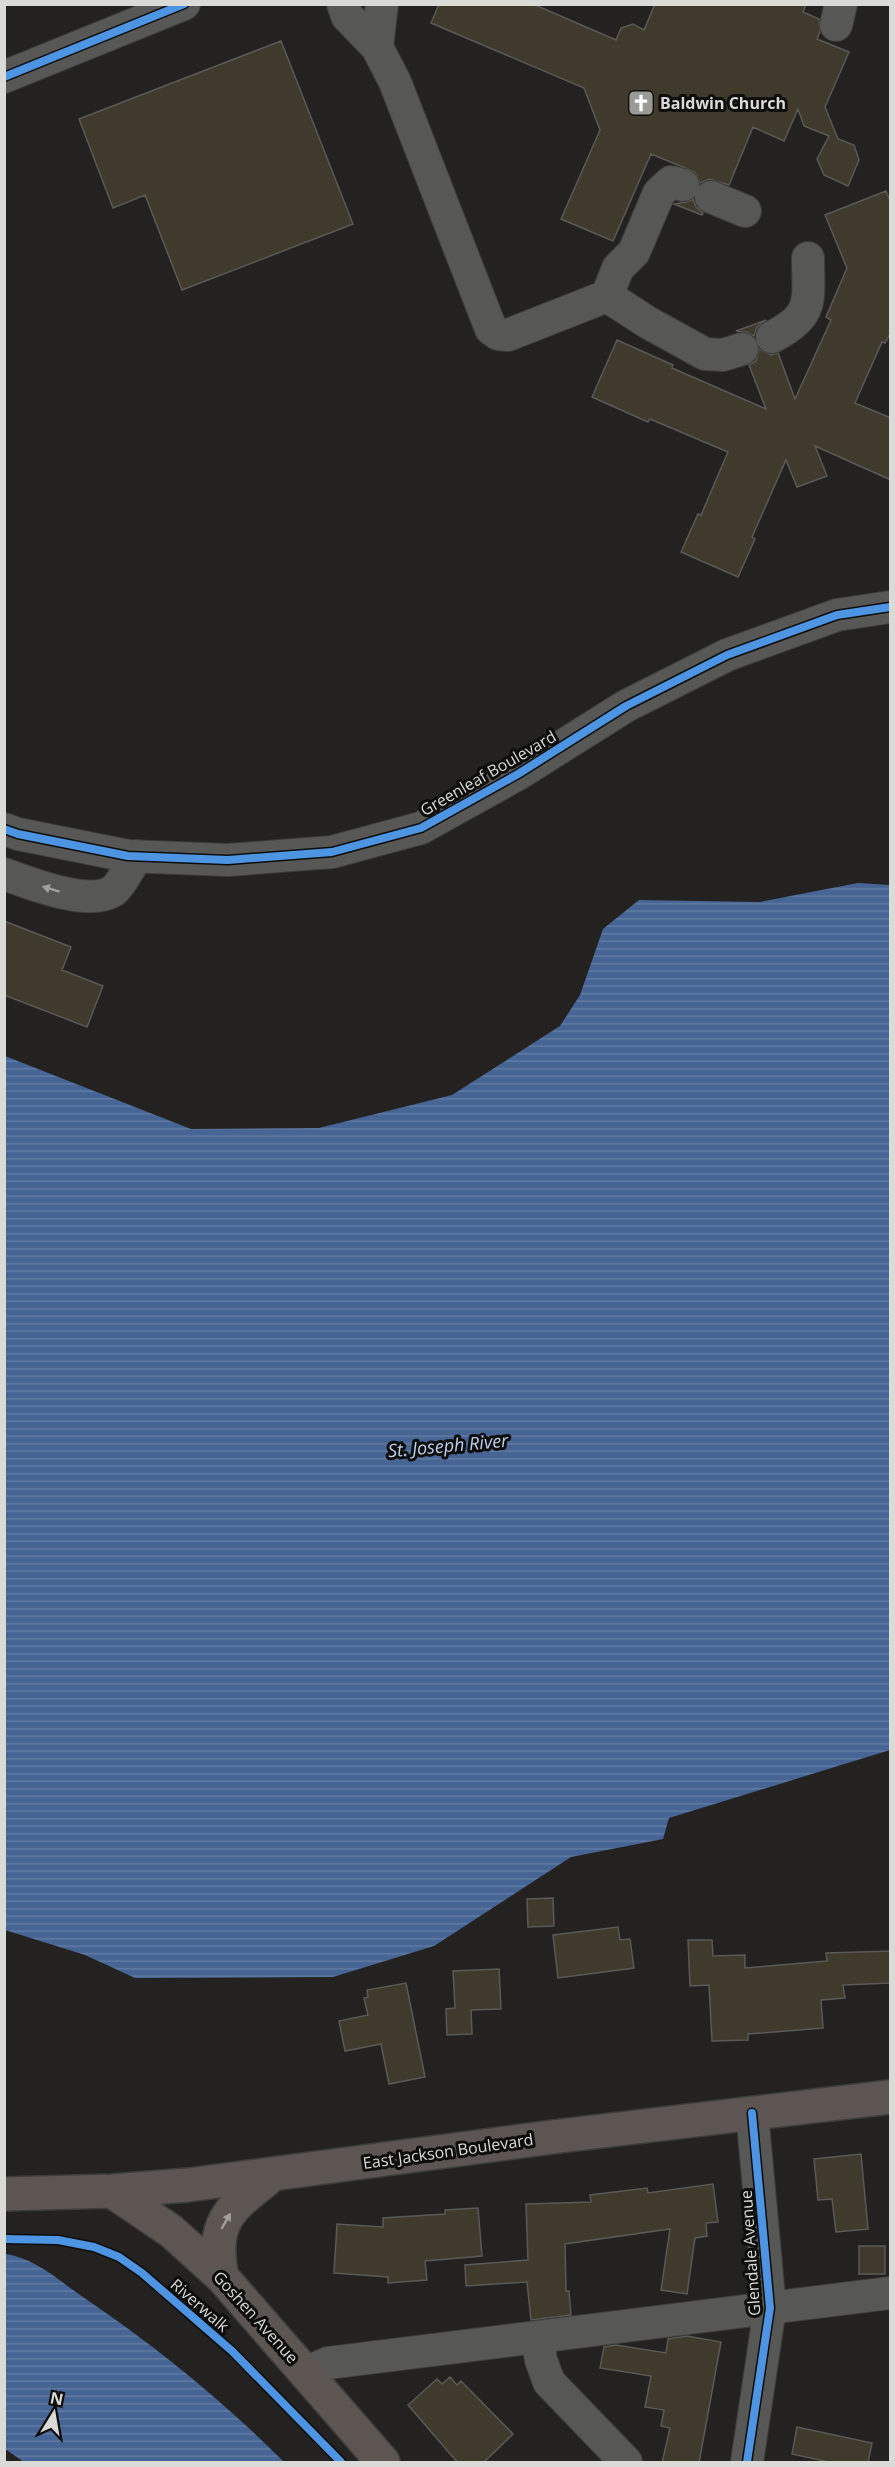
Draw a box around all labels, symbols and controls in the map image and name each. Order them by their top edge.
church icon: Baldwin Church [626,88,656,118]
place label: Baldwin Church [660,92,786,114]
street label: Greenleaf Boulevard [416,725,560,821]
one-way arrow [42,884,60,893]
water label: St. Joseph River [387,1428,510,1462]
street label: East Jackson Boulevard [361,2128,535,2174]
street label: Glendale Avenue [735,2189,765,2317]
one-way arrow [221,2212,231,2229]
street label: Goshen Avenue [209,2266,303,2368]
street label: Riverwalk [166,2273,235,2337]
north arrow [24,2383,84,2443]
text: N [48,2386,65,2410]

